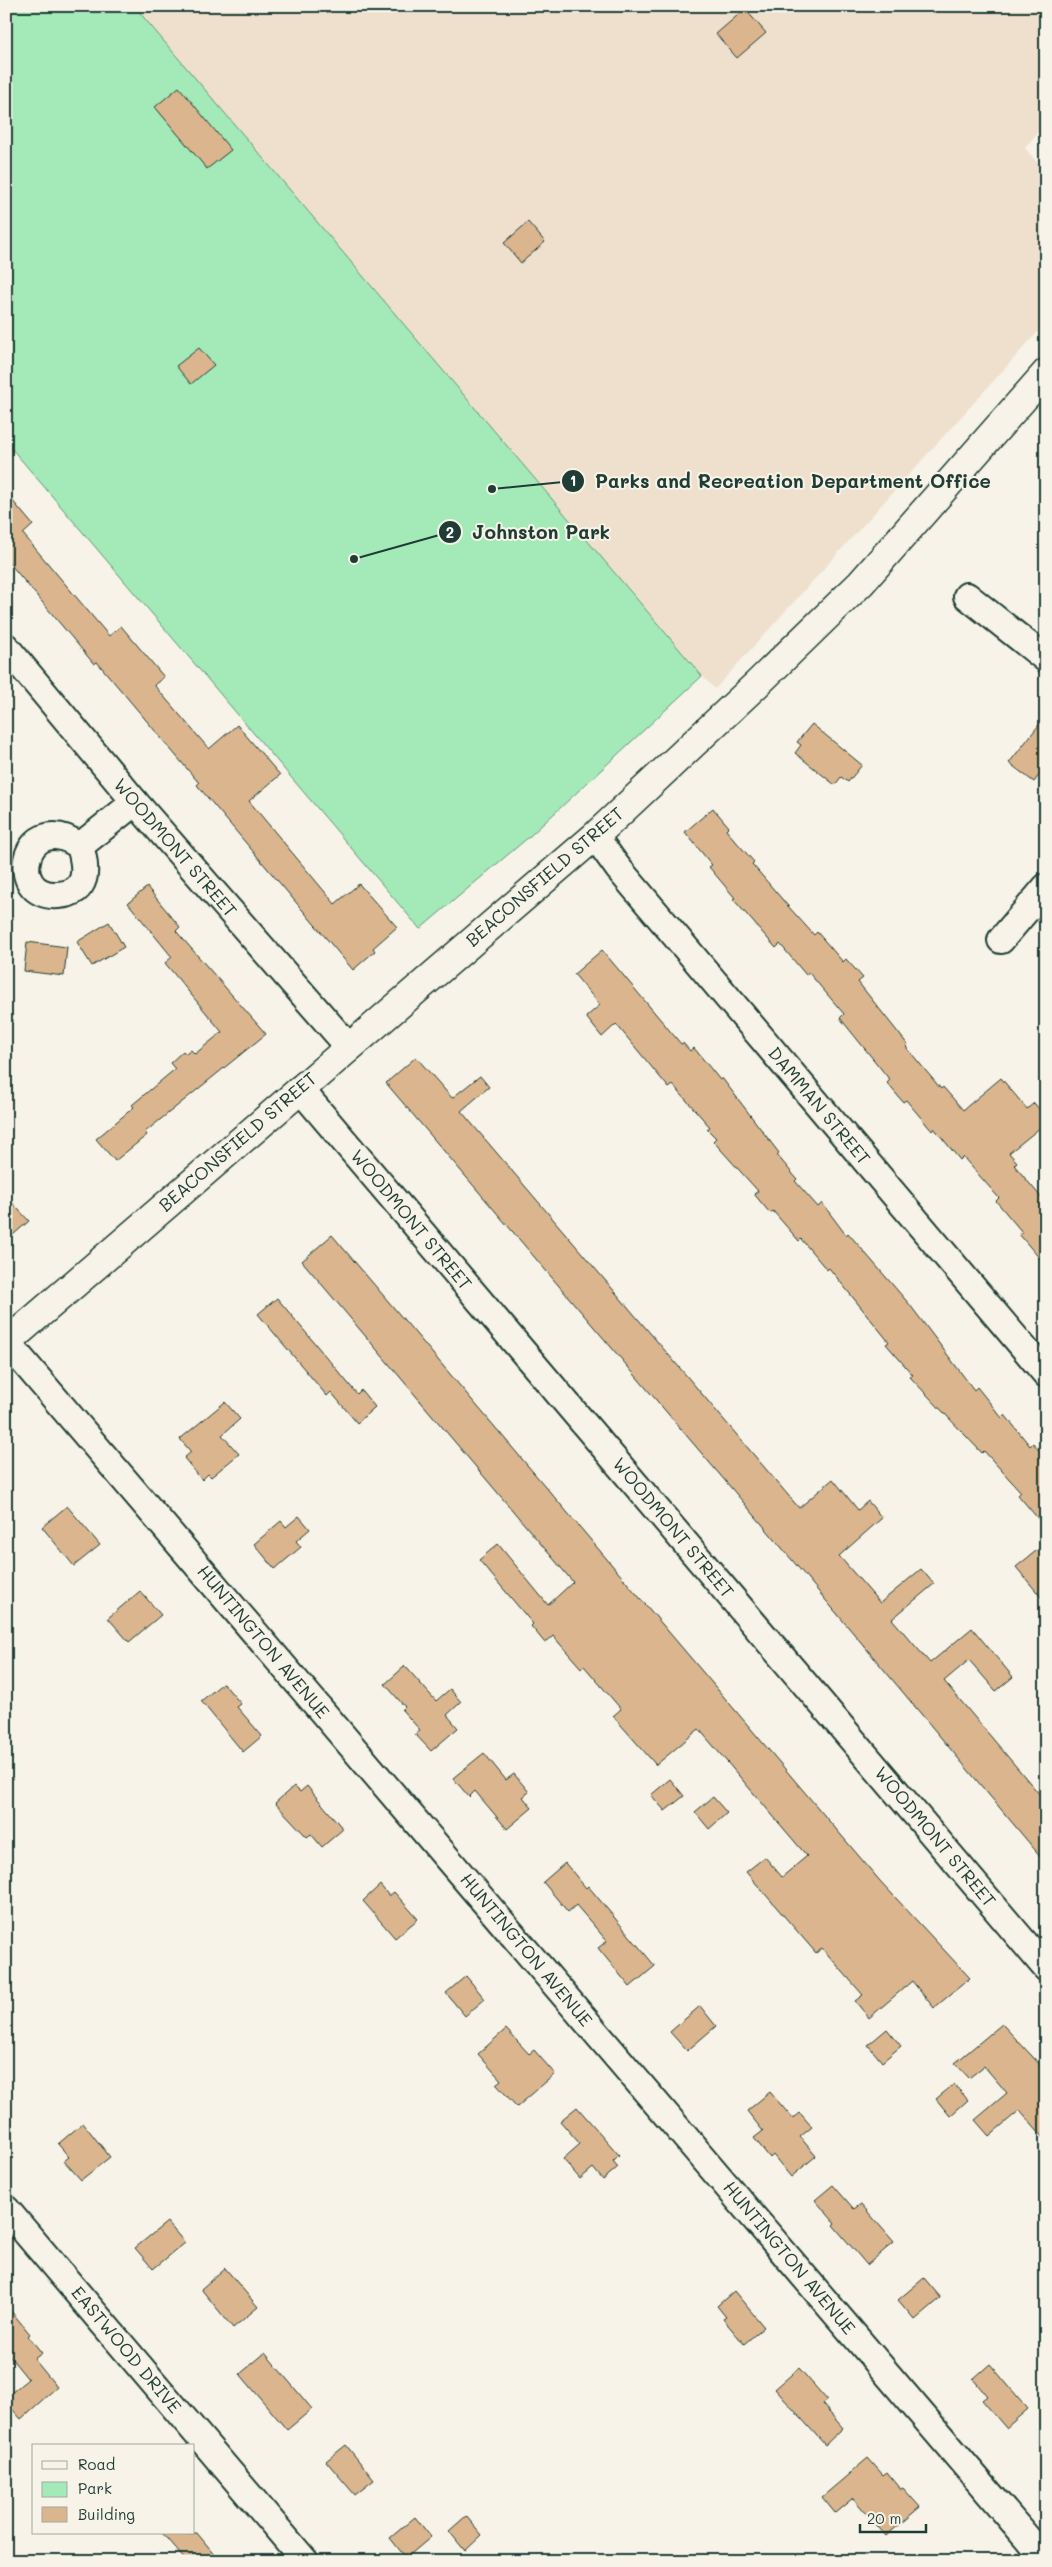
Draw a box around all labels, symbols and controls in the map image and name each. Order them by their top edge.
callout: Parks and Recreation Department Office [560,464,1001,498]
text: Parks and Recreation Department Office [595,468,991,493]
text: 1 [570,470,576,490]
callout: Johnston Park [437,515,620,549]
text: Johnston Park [472,519,610,544]
text: 2 [446,522,454,542]
street label: WOODMONT STREET [109,773,243,922]
street label: BEACONSFIELD STREET [460,801,628,951]
street label: DAMMAN STREET [763,1041,876,1170]
street label: BEACONSFIELD STREET [153,1066,321,1216]
street label: WOODMONT STREET [346,1144,478,1295]
street label: WOODMONT STREET [608,1452,740,1603]
street label: HUNTINGTON AVENUE [192,1560,335,1723]
street label: WOODMONT STREET [870,1761,1002,1912]
street label: HUNTINGTON AVENUE [455,1868,598,2031]
street label: HUNTINGTON AVENUE [718,2176,861,2339]
street label: EASTWOOD DRIVE [66,2281,187,2418]
legend [32,2444,195,2534]
text: Road [78,2454,115,2474]
text: Park [78,2478,112,2498]
scale bar [860,2502,926,2534]
text: Building [78,2504,135,2524]
text: 20 m [867,2508,901,2528]

